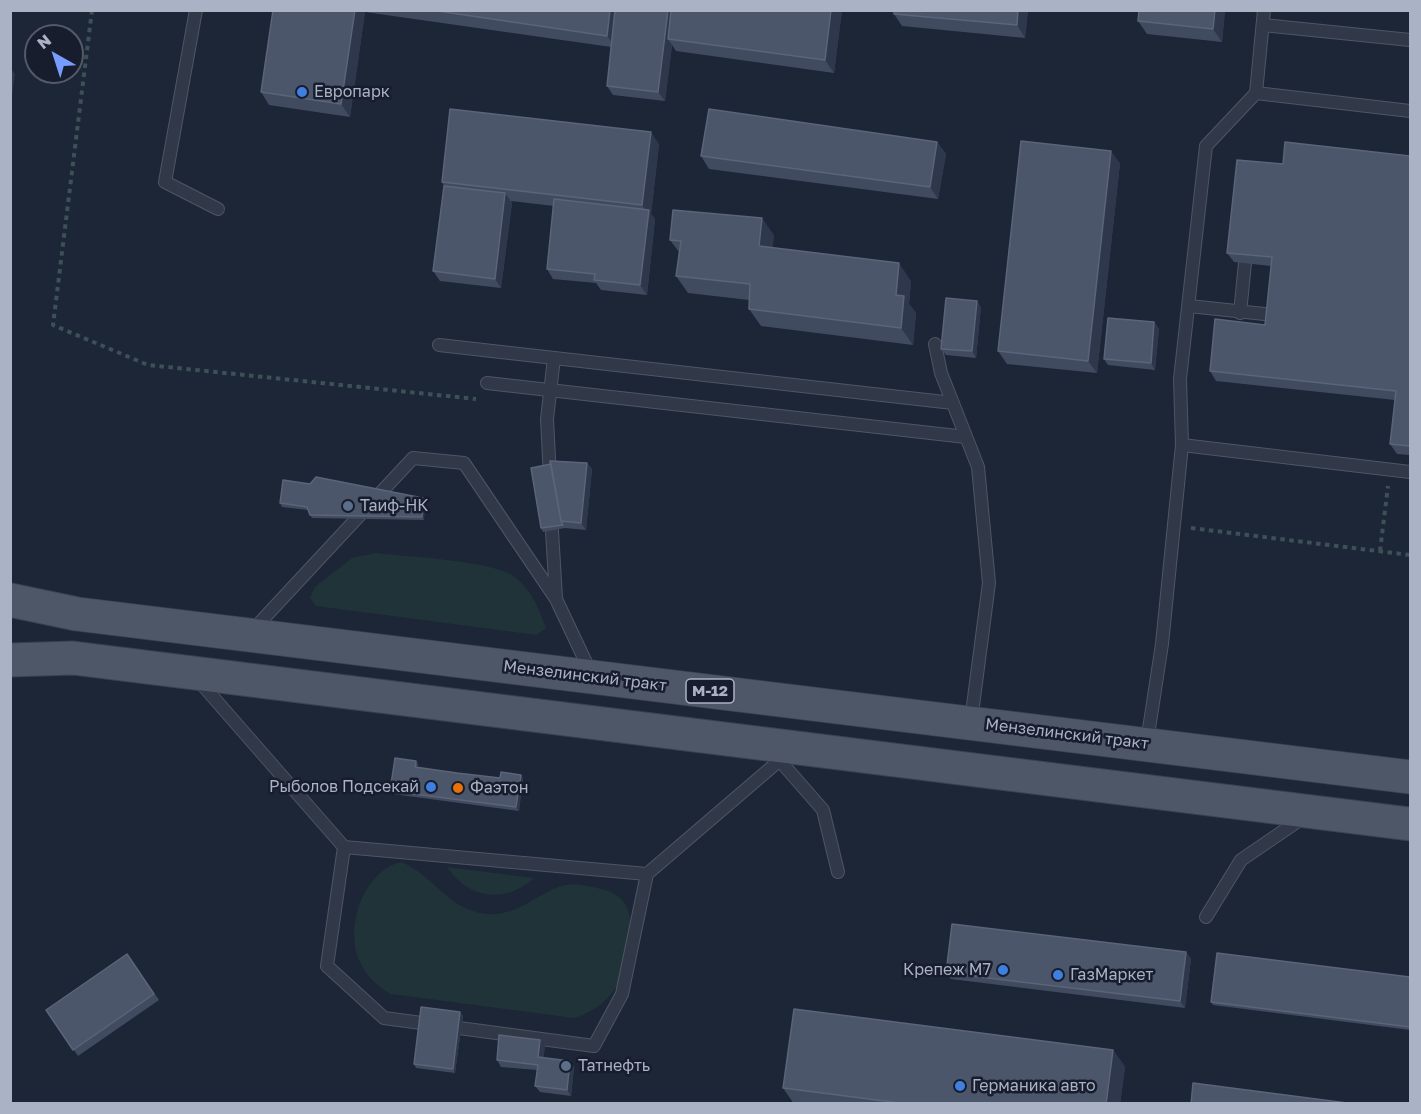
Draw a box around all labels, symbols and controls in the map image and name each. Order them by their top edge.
north arrow [24,24,84,84]
text: N [33,30,55,53]
place label: Европарк [314,82,390,102]
marker: Европарк [295,85,309,99]
place label: Таиф-НК [360,496,429,516]
marker: Таиф-НК [341,499,355,513]
street label: Мензелинский тракт [502,656,668,696]
road number: М-12 [686,679,734,703]
street label: Мензелинский тракт [984,714,1150,754]
place label: Рыболов Подсекай [269,777,419,797]
place label: Фаэтон [470,778,528,798]
marker: Рыболов Подсекай [424,780,438,794]
marker: Фаэтон [451,781,465,795]
place label: Крепеж М7 [903,960,991,980]
marker: Крепеж М7 [996,963,1010,977]
place label: ГазМаркет [1070,965,1153,985]
marker: ГазМаркет [1051,968,1065,982]
place label: Татнефть [578,1056,650,1076]
marker: Татнефть [559,1059,573,1073]
place label: Германика авто [972,1076,1096,1096]
marker: Германика авто [953,1079,967,1093]

